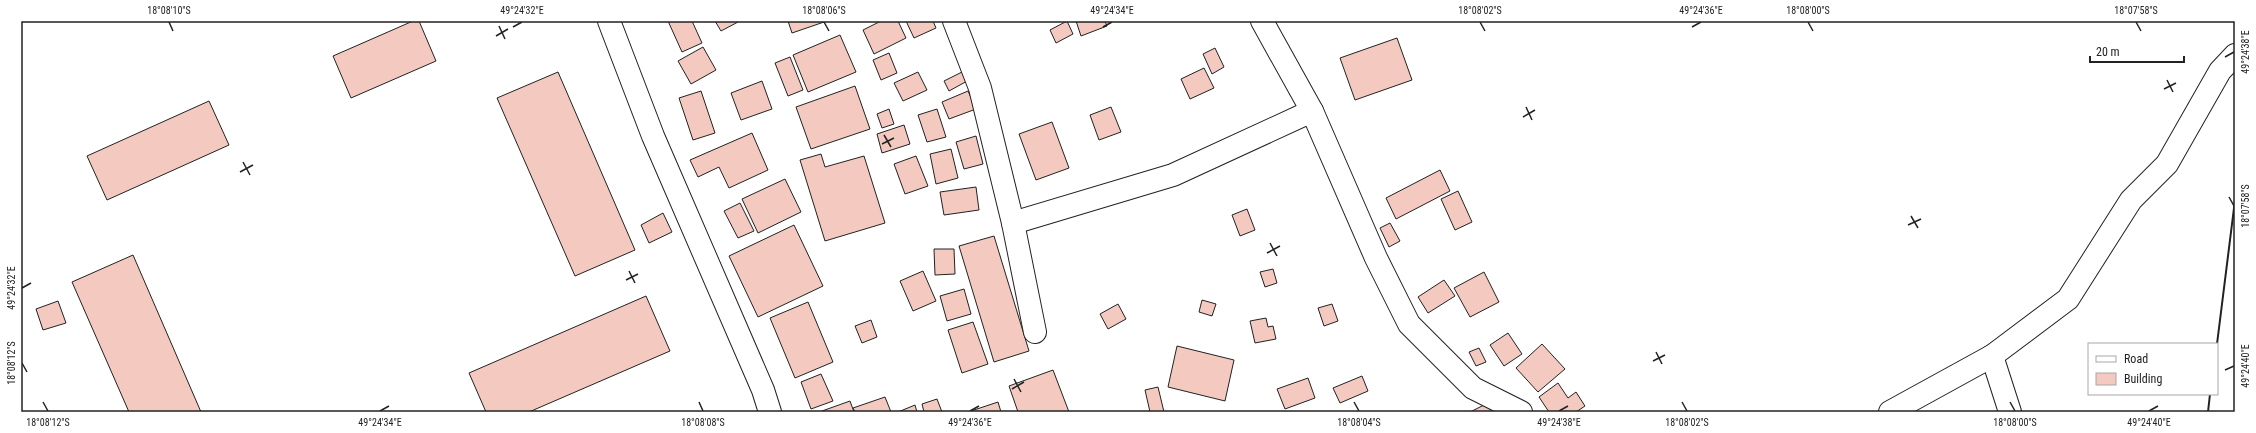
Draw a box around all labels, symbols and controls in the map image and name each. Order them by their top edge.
text: 18°08'10"S [147,5,191,16]
text: 49°24'32"E [500,5,544,16]
text: 18°08'06"S [802,5,846,16]
text: 49°24'34"E [1090,5,1134,16]
text: 18°08'02"S [1458,5,1502,16]
text: 49°24'36"E [1679,5,1723,16]
text: 18°08'00"S [1786,5,1830,16]
text: 18°07'58"S [2114,5,2158,16]
text: 49°24'38"E [2240,30,2251,74]
scale bar [2090,38,2184,64]
text: 20 m [2096,45,2120,59]
text: 18°07'58"S [2240,184,2251,228]
text: 49°24'32"E [6,266,17,310]
text: 18°08'12"S [6,341,17,385]
legend [2088,343,2218,395]
text: 49°24'40"E [2240,344,2251,388]
text: Road [2124,352,2148,366]
text: Building [2124,372,2162,386]
text: 18°08'12"S [26,417,70,428]
text: 49°24'34"E [358,417,402,428]
text: 18°08'08"S [681,417,725,428]
text: 49°24'36"E [948,417,992,428]
text: 18°08'04"S [1337,417,1381,428]
text: 49°24'38"E [1537,417,1581,428]
text: 18°08'02"S [1665,417,1709,428]
text: 18°08'00"S [1993,417,2037,428]
text: 49°24'40"E [2127,417,2171,428]

